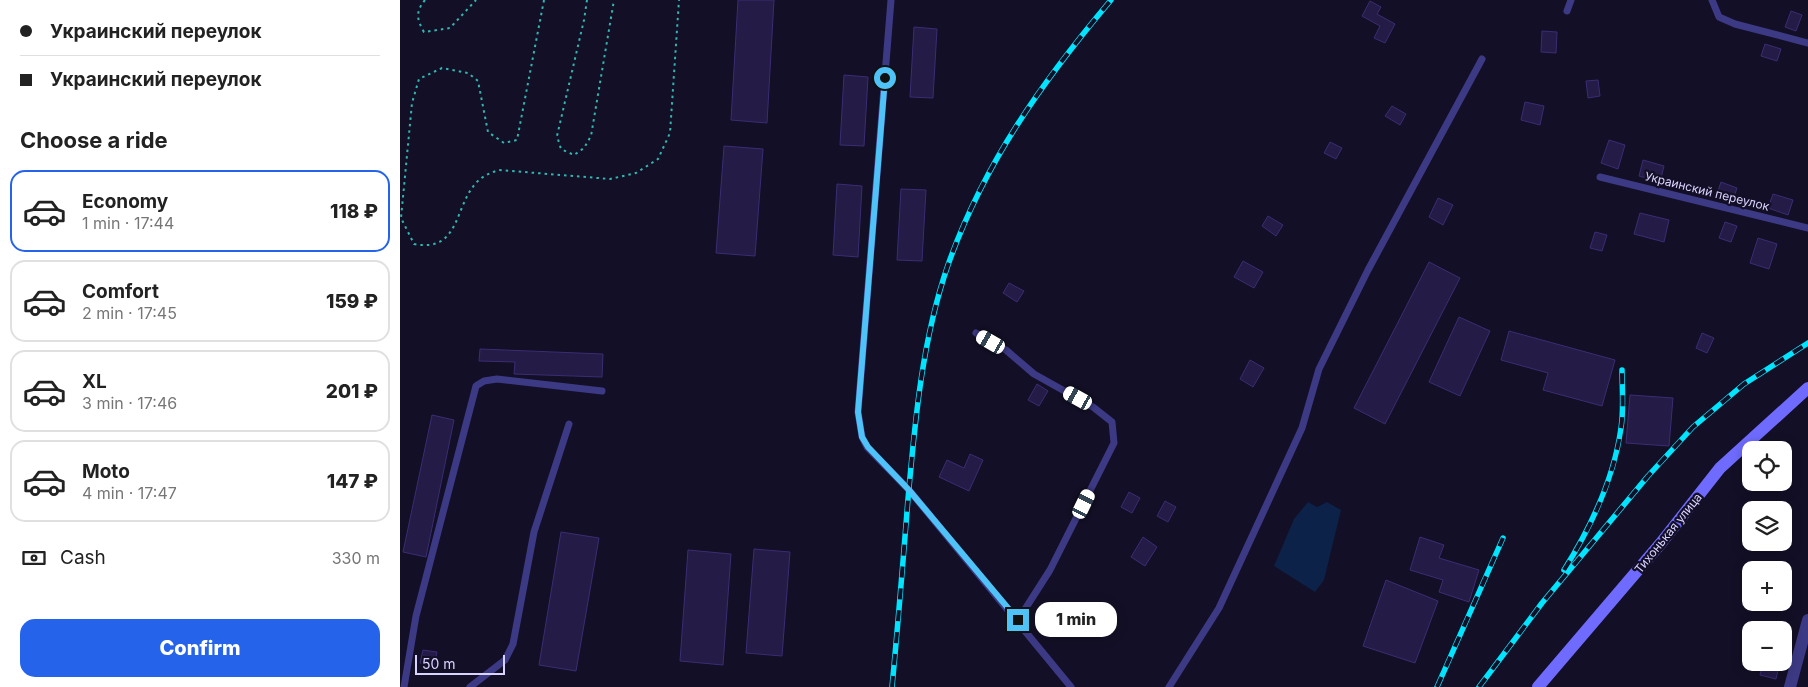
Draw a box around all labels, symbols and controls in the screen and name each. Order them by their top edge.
text: Украинский переулок [50,20,262,43]
route start [874,67,896,89]
text: Украинский переулок [50,68,262,91]
text: Choose a ride [20,127,168,153]
street label: Украинский переулок [1643,168,1771,214]
icon: car [22,189,67,234]
text: Economy [82,190,168,213]
text: 118 ₽ [330,200,378,223]
text: 1 min · 17:44 [82,213,174,233]
icon: car [22,279,67,324]
text: Comfort [82,280,159,303]
text: 159 ₽ [326,290,378,313]
text: 2 min · 17:45 [82,303,177,323]
car [974,328,1007,356]
icon: car [22,369,67,414]
text: XL [82,370,107,393]
text: 201 ₽ [326,380,378,403]
car [1061,384,1094,412]
text: 3 min · 17:46 [82,393,177,413]
map controls [1742,441,1792,671]
button: locate [1742,441,1792,491]
icon: car [22,459,67,504]
text: Moto [82,460,130,483]
text: 147 ₽ [327,470,378,493]
text: 4 min · 17:47 [82,483,177,503]
car [1070,487,1097,521]
street label: Тихонькая улица [1631,490,1705,576]
button: layers [1742,501,1792,551]
icon: cash [20,544,48,572]
text: Cash [60,546,106,569]
text: 330 m [332,548,380,568]
button: + [1742,561,1792,611]
callout: 1 min [1036,602,1118,638]
route end [1007,609,1029,631]
text: 1 min [1056,609,1096,629]
button: Confirm [20,619,380,677]
button: − [1742,621,1792,671]
scale bar [415,652,505,675]
text: 50 m [422,655,456,672]

